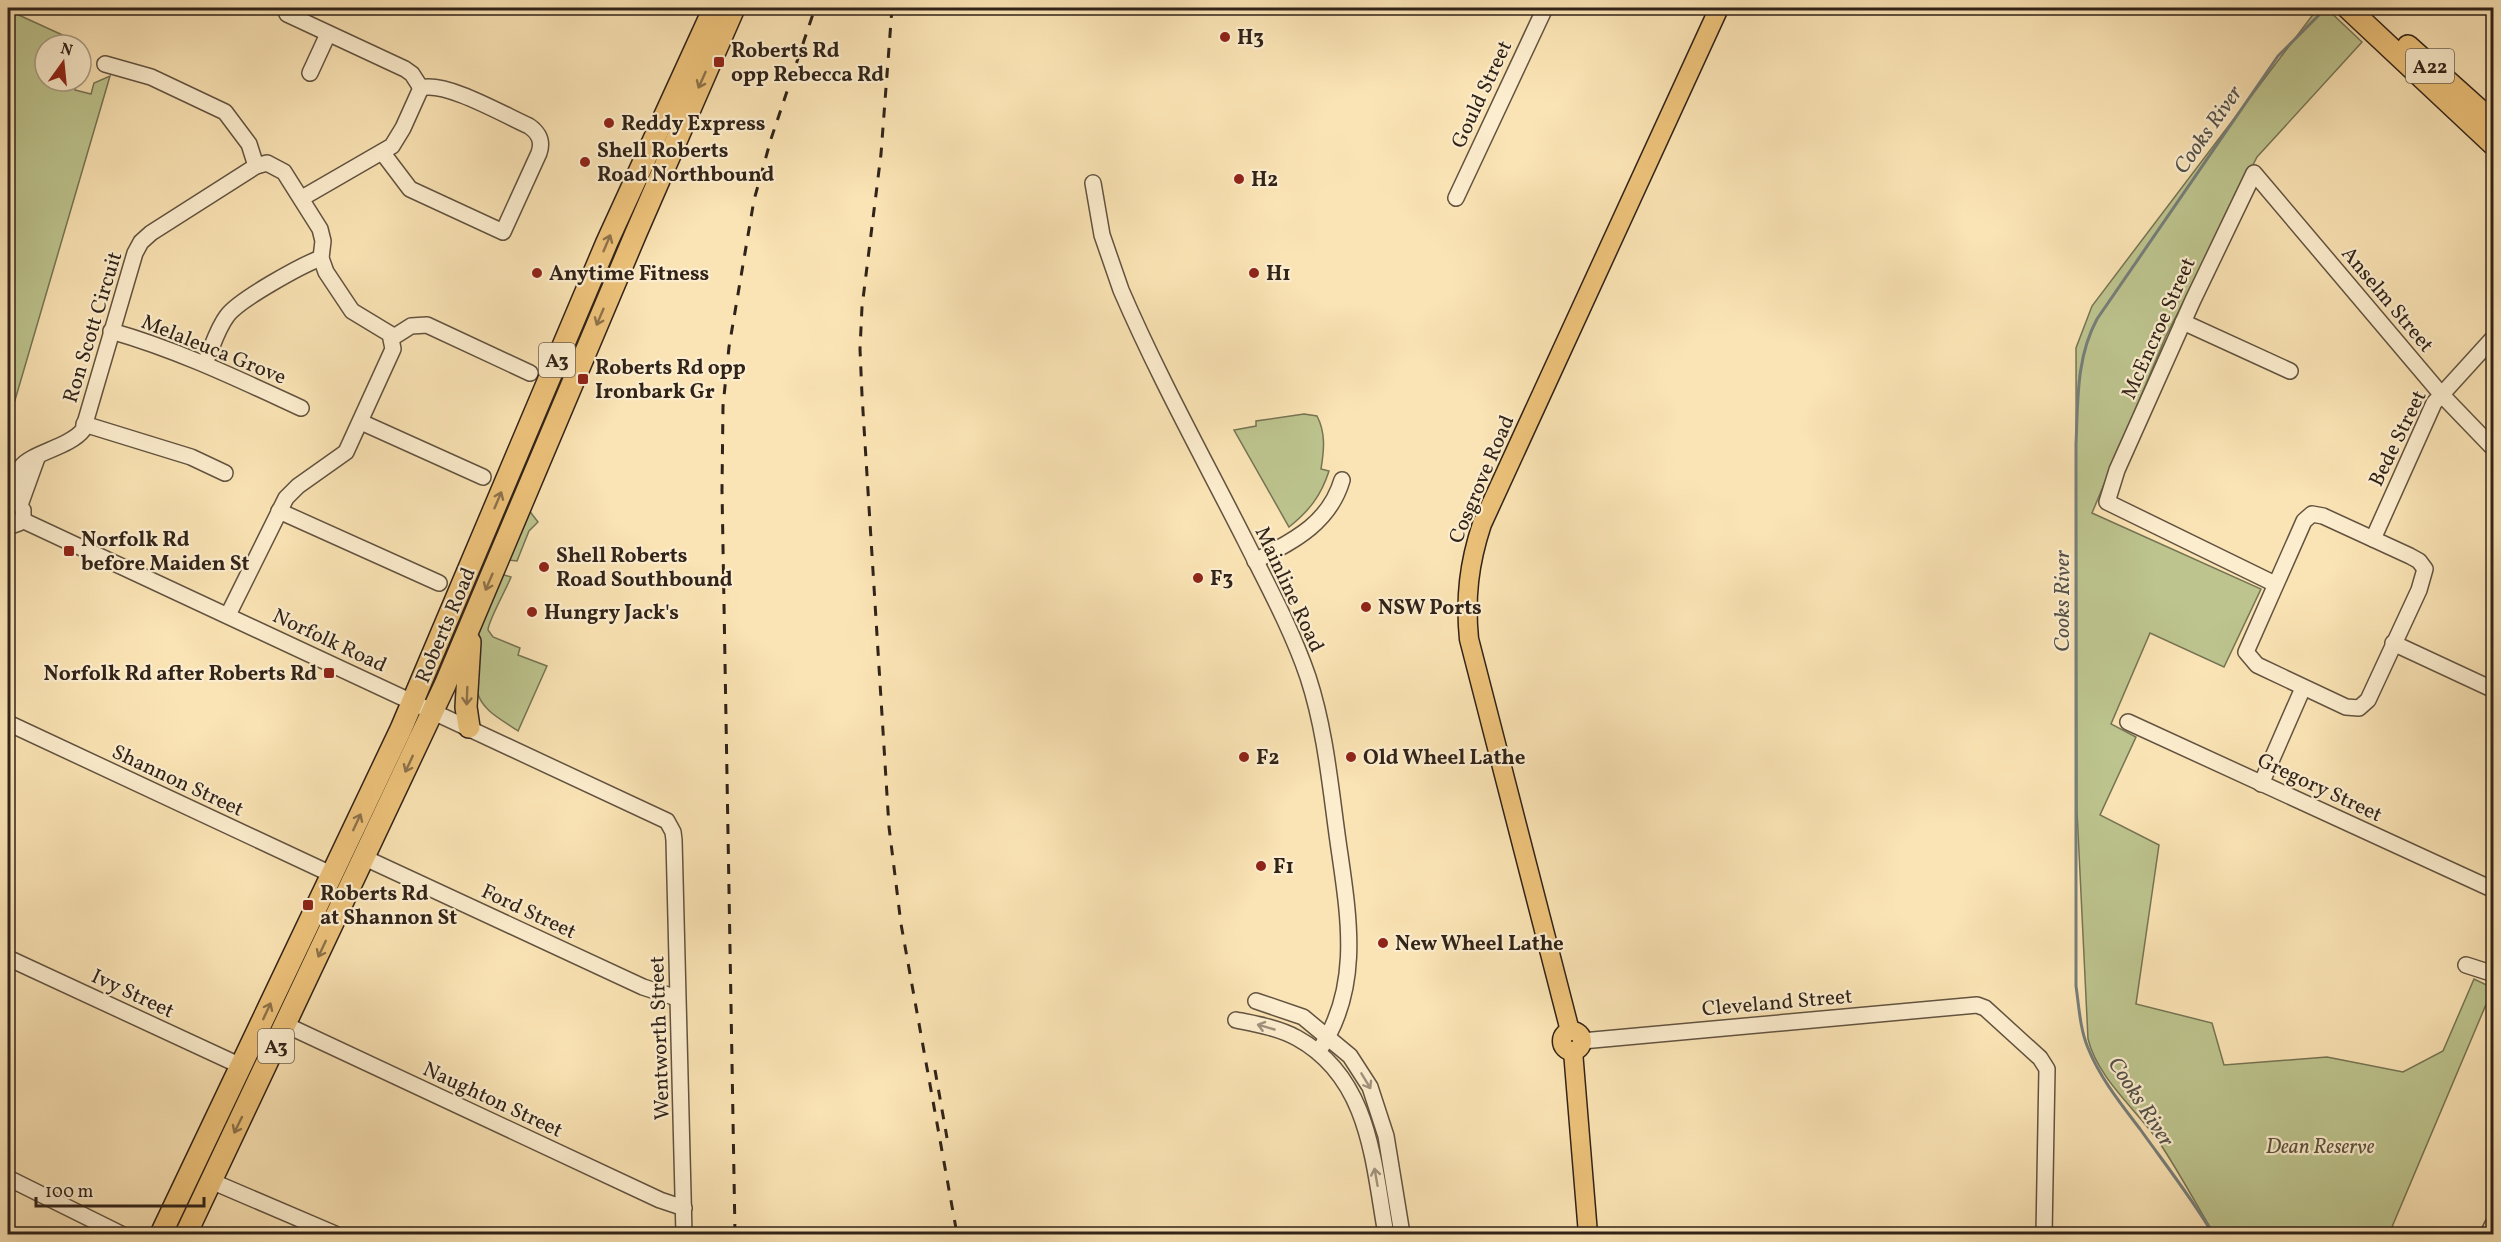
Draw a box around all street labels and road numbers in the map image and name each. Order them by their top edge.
street label: Gould Street [1445,36,1520,153]
road number: A22 [2406,49,2454,83]
street label: Anselm Street [2334,241,2440,359]
street label: Ron Scott Circuit [57,248,130,407]
street label: McEncroe Street [2115,253,2204,404]
street label: Melaleuca Grove [137,308,290,393]
road number: A3 [539,343,575,377]
street label: Bede Street [2363,386,2434,492]
street label: Cosgrove Road [1442,411,1522,548]
street label: Mainline Road [1247,522,1330,657]
street label: Roberts Road [409,563,484,688]
street label: Norfolk Road [267,602,391,681]
street label: Shannon Street [107,738,248,825]
street label: Gregory Street [2252,747,2387,830]
street label: Ford Street [476,878,581,947]
street label: Wentworth Street [643,955,678,1121]
street label: Ivy Street [86,963,179,1026]
street label: Cleveland Street [1701,982,1854,1025]
road number: A3 [258,1029,294,1063]
street label: Naughton Street [418,1055,567,1145]

